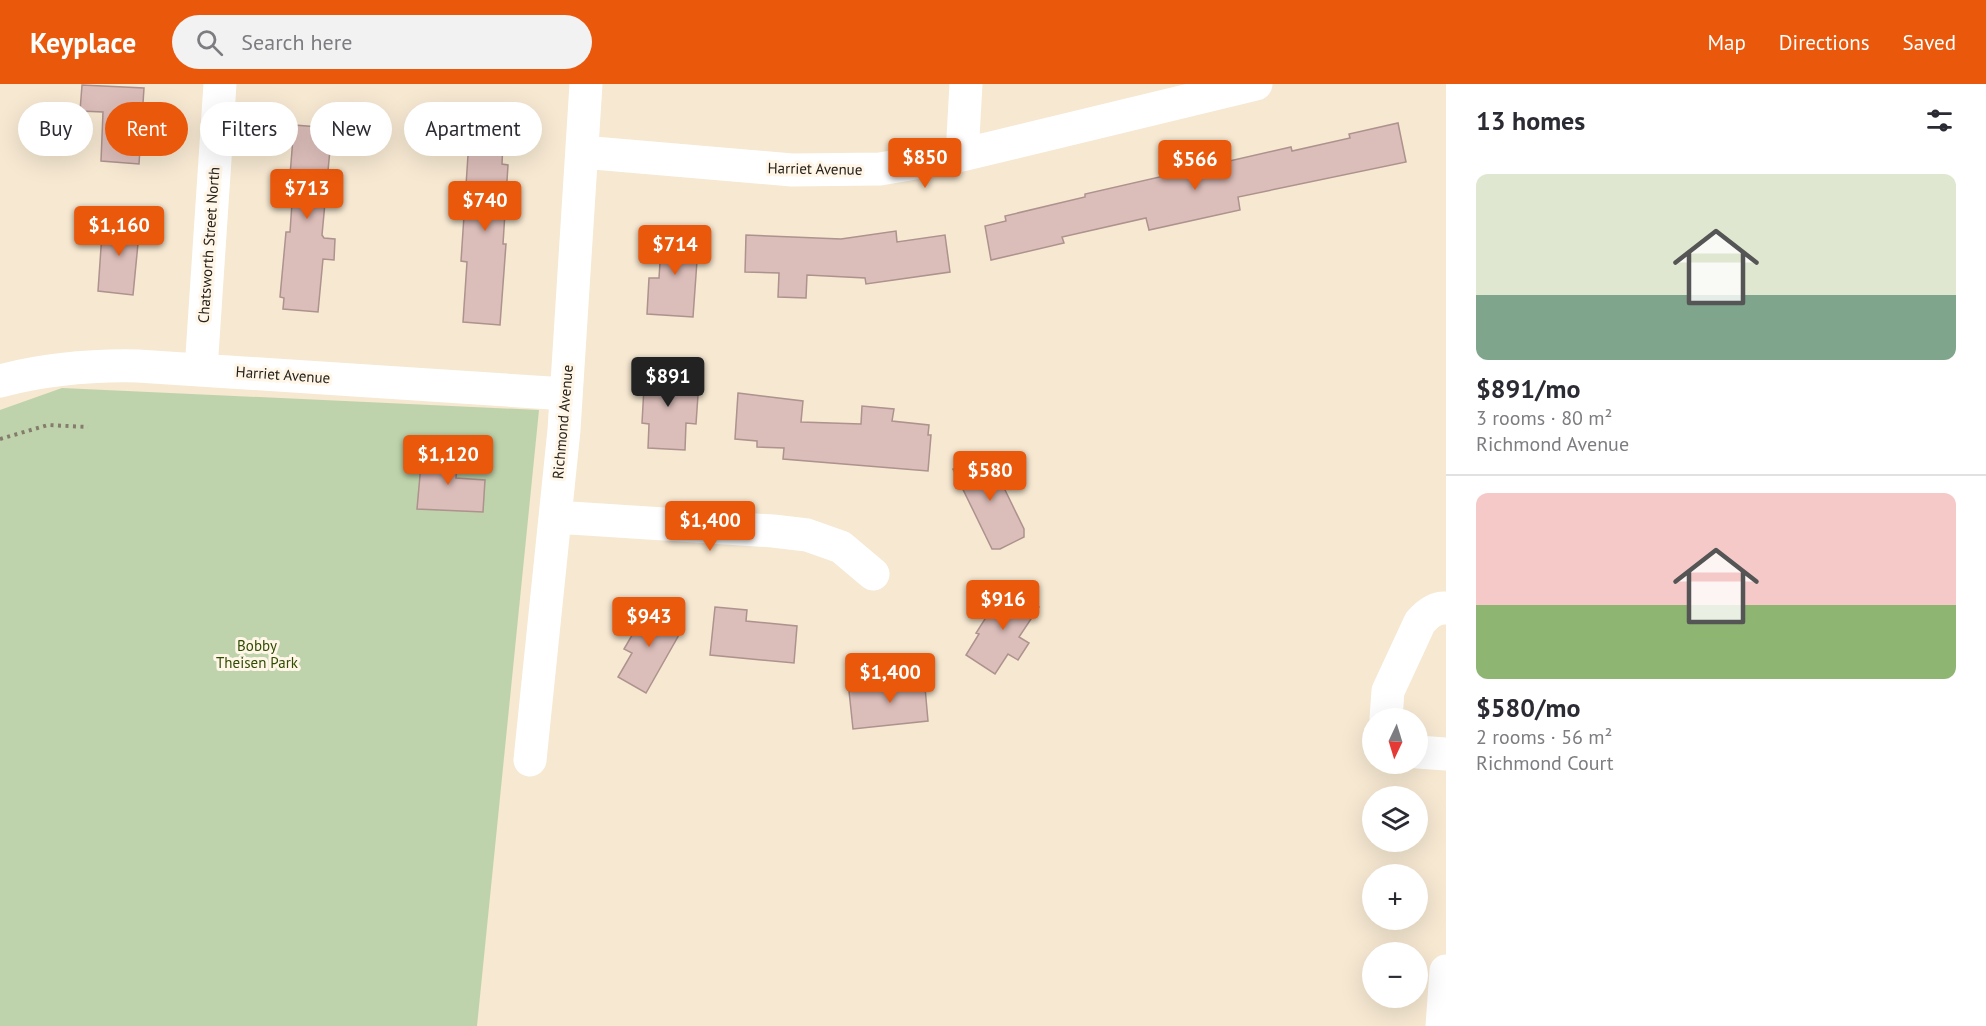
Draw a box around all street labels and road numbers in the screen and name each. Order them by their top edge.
street label: Harriet Avenue [767,158,863,179]
street label: Chatsworth Street North [194,166,223,324]
street label: Harriet Avenue [235,362,331,387]
street label: Richmond Avenue [548,364,577,480]

